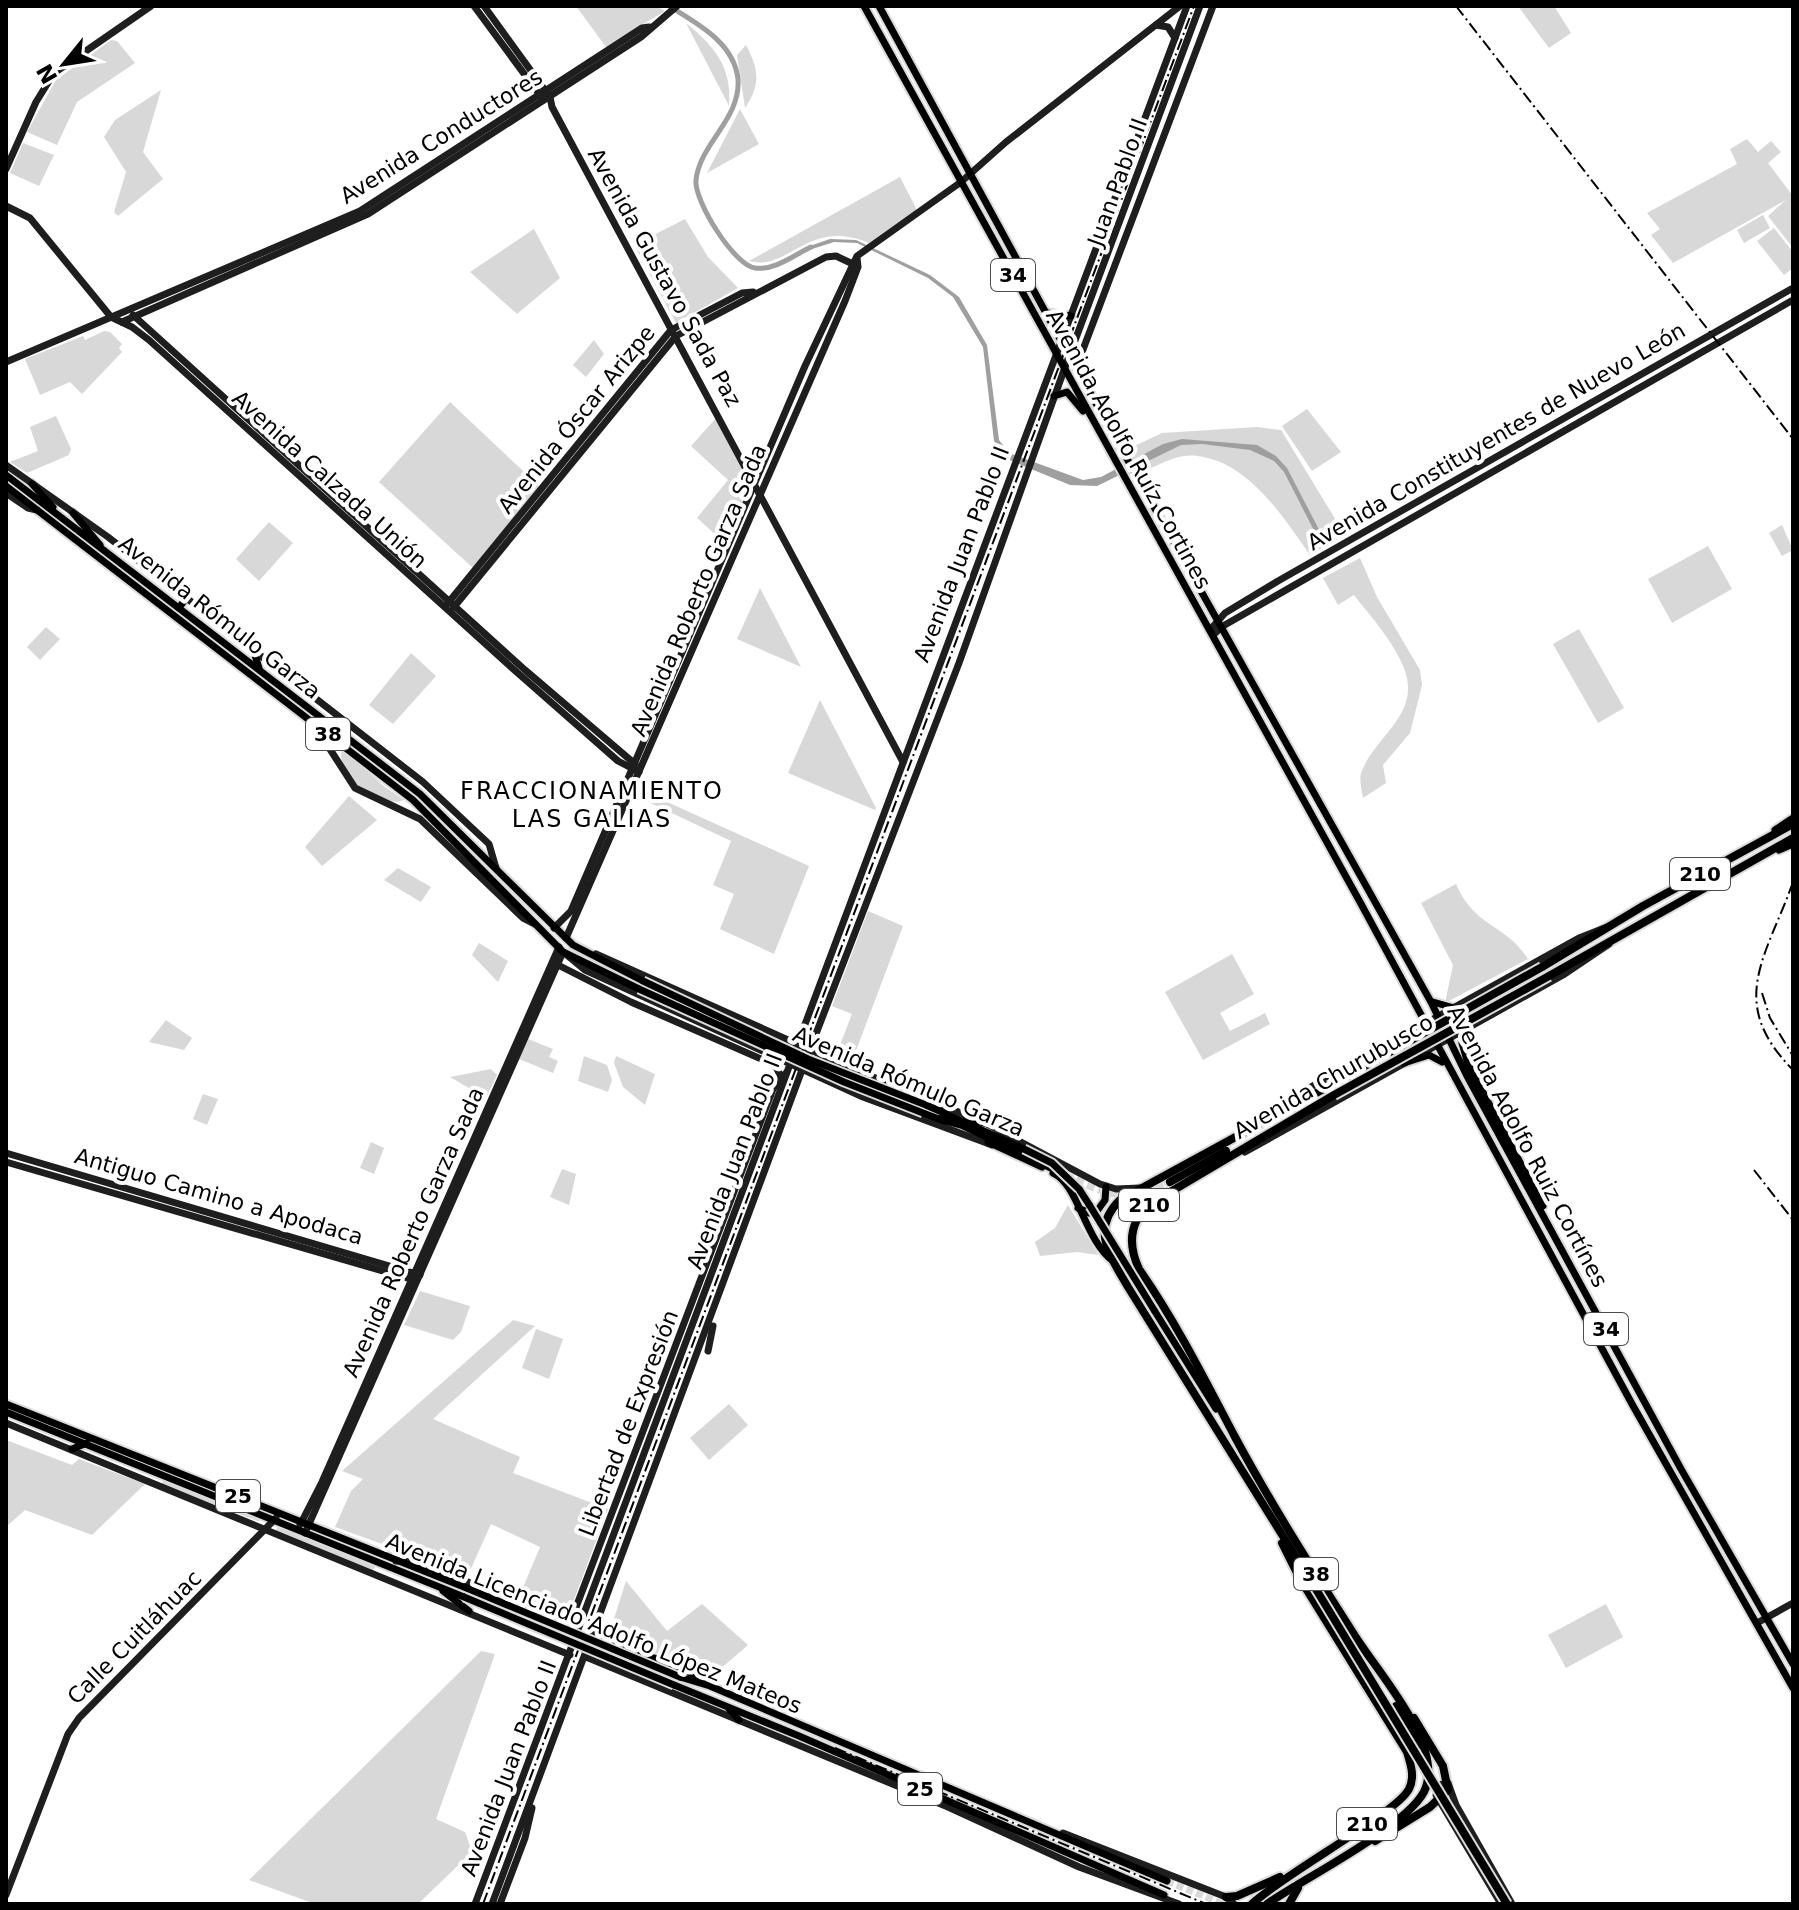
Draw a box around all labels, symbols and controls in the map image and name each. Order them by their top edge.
north arrow [24,24,104,104]
text: N [32,60,63,88]
street label: Avenida Conductores [336,64,547,209]
street label: Juan Pablo II [1082,115,1152,251]
street label: Avenida Gustavo Sada Paz [583,143,746,411]
road number: 34 [991,259,1035,291]
street label: Avenida Adolfo Ruíz Cortines [1041,305,1216,593]
street label: Avenida Constituyentes de Nuevo León [1303,318,1690,555]
street label: Avenida Óscar Arizpe [493,320,660,518]
street label: Avenida Calzada Unión [227,386,432,573]
street label: Avenida Roberto Garza Sada [625,440,771,740]
street label: Avenida Juan Pablo II [909,443,1014,666]
street label: Avenida Rómulo Garza [114,531,326,704]
road number: 38 [306,718,350,750]
district label: FRACCIONAMIENTO LAS GALIAS [460,777,724,833]
road number: 210 [1670,858,1730,890]
street label: Avenida Adolfo Ruiz Cortínes [1442,1001,1613,1291]
street label: Avenida Churubusco [1229,1009,1437,1144]
street label: Avenida Rómulo Garza [789,1021,1028,1142]
street label: Avenida Juan Pablo II [682,1050,787,1273]
street label: Avenida Roberto Garza Sada [338,1083,489,1381]
street label: Antiguo Camino a Apodaca [72,1143,366,1250]
road number: 210 [1119,1189,1179,1221]
street label: Libertad de Expresión [574,1306,683,1540]
road number: 34 [1584,1313,1628,1345]
road number: 25 [216,1480,260,1512]
street label: Avenida Licenciado Adolfo López Mateos [382,1528,805,1719]
road number: 38 [1294,1558,1338,1590]
street label: Calle Cuitláhuac [62,1565,206,1709]
street label: Avenida Juan Pablo II [456,1657,561,1880]
road number: 25 [898,1773,942,1805]
road number: 210 [1337,1808,1397,1840]

